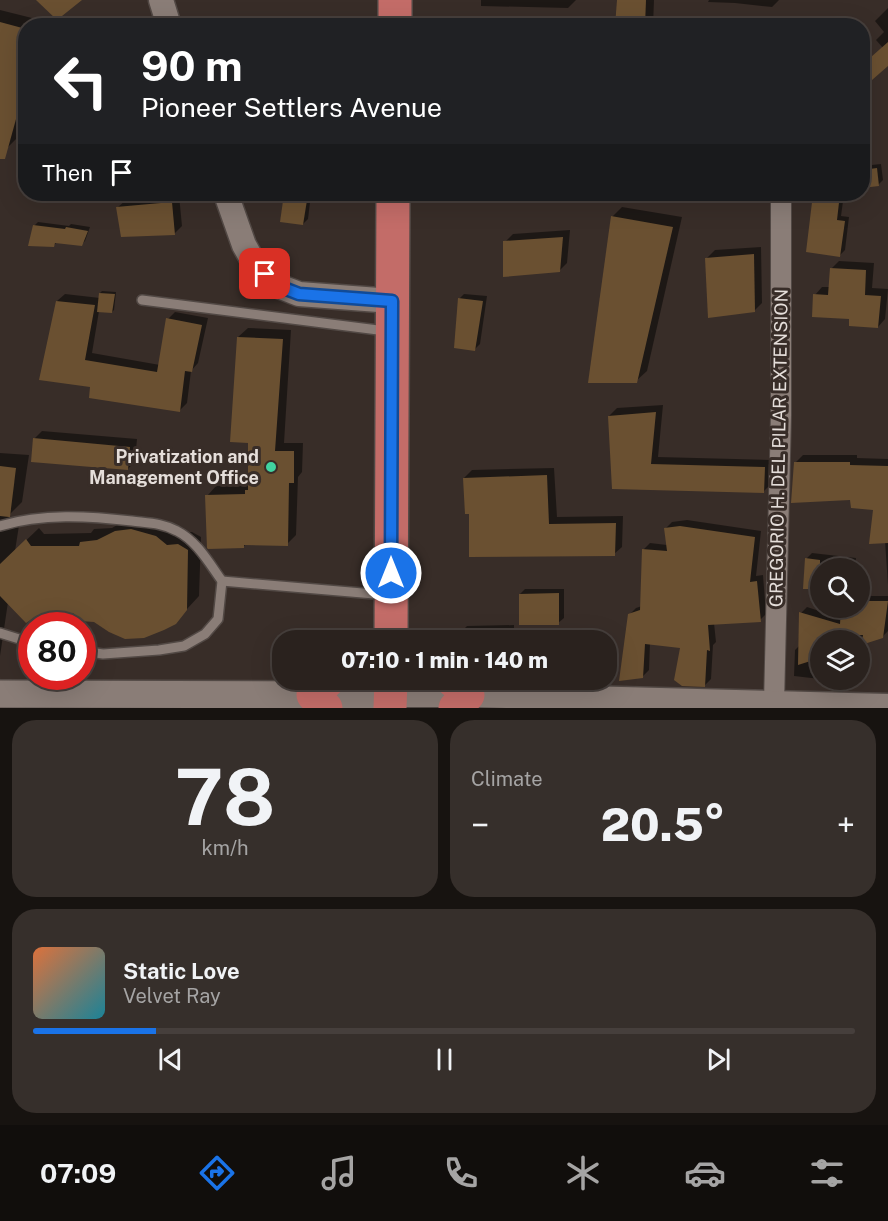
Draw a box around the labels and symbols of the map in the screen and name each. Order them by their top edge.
pin [239,248,290,299]
street label: GREGORIO H. DEL PILAR EXTENSION [765,289,792,607]
place label: Privatization and Management Office [89,446,259,488]
marker: Privatization and Management Office [264,460,278,474]
position arrow [359,541,423,605]
speed limit sign: 80 [18,612,96,690]

